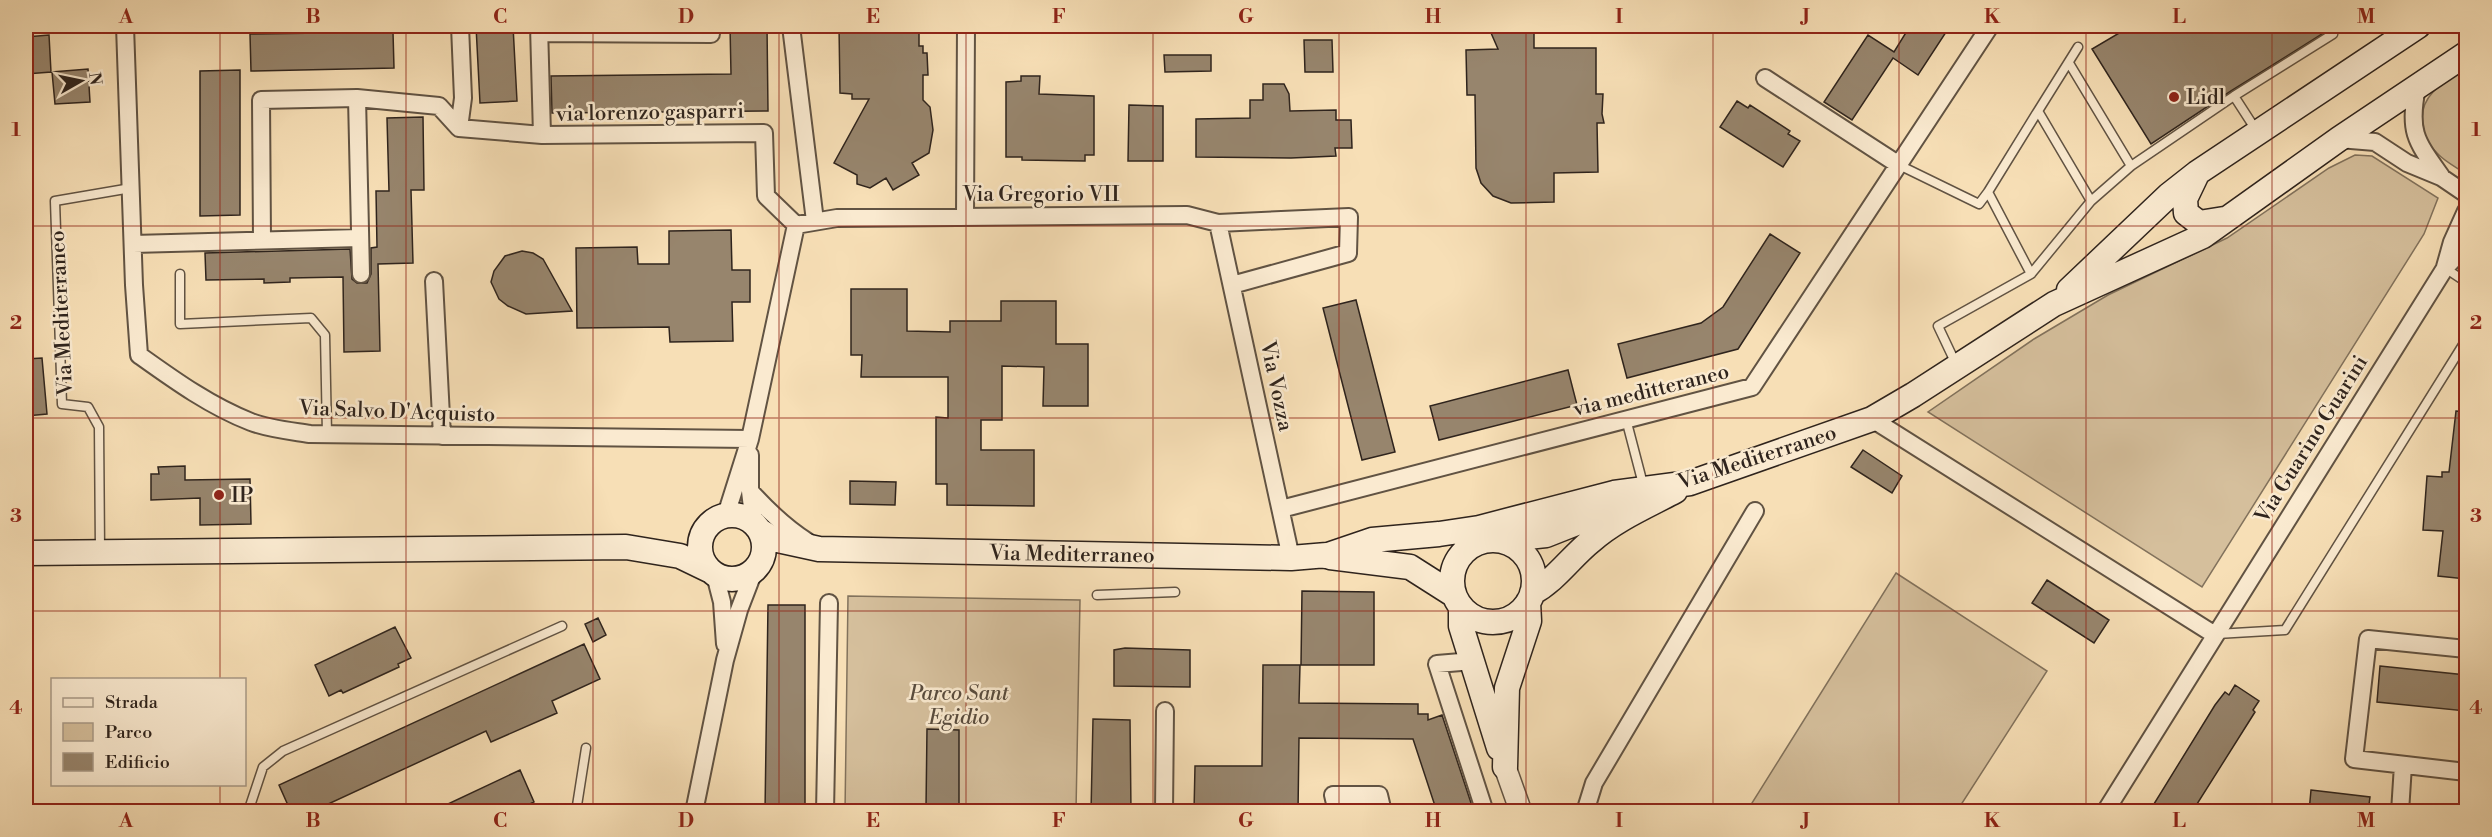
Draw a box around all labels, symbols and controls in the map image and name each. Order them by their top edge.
text: A [118,5,134,30]
text: B [305,5,321,30]
text: C [493,5,507,30]
text: D [678,5,694,30]
text: E [866,5,880,30]
text: F [1052,5,1066,30]
text: G [1238,5,1254,30]
text: H [1425,5,1442,30]
text: I [1615,5,1623,30]
text: J [1799,5,1810,30]
text: K [1984,5,2001,30]
text: L [2172,5,2186,30]
text: M [2357,5,2376,30]
north arrow [51,51,111,111]
text: N [84,71,106,87]
place label: Lidl [2186,85,2225,111]
marker: Lidl [2167,90,2181,104]
street label: via lorenzo gasparri [555,98,744,128]
text: 1 [11,118,21,143]
text: 1 [2471,118,2481,143]
street label: Via Gregorio VII [962,182,1119,208]
street label: Via Mediterraneo [45,230,79,397]
text: 2 [10,311,22,336]
text: 2 [2470,311,2482,336]
street label: Via Vozza [1254,338,1298,434]
street label: Via Guarino Guarini [2249,351,2374,529]
street label: via meditteraneo [1570,359,1732,423]
street label: Via Salvo D'Acquisto [297,396,496,428]
street label: Via Mediterraneo [1674,420,1840,496]
place label: IP [231,483,253,509]
marker: IP [212,488,226,502]
text: 3 [10,504,22,529]
text: 3 [2470,504,2482,529]
street label: Via Mediterraneo [988,541,1155,569]
legend [51,678,246,786]
park label: Parco Sant Egidio [908,681,1010,731]
text: Strada [105,691,159,714]
text: 4 [9,696,23,721]
text: 4 [2469,696,2483,721]
text: Parco [105,721,152,744]
text: Edificio [105,751,170,774]
text: A [118,809,134,834]
text: B [305,809,321,834]
text: C [493,809,507,834]
text: D [678,809,694,834]
text: E [866,809,880,834]
text: F [1052,809,1066,834]
text: G [1238,809,1254,834]
text: H [1425,809,1442,834]
text: I [1615,809,1623,834]
text: J [1799,809,1810,834]
text: K [1984,809,2001,834]
text: L [2172,809,2186,834]
text: M [2357,809,2376,834]

